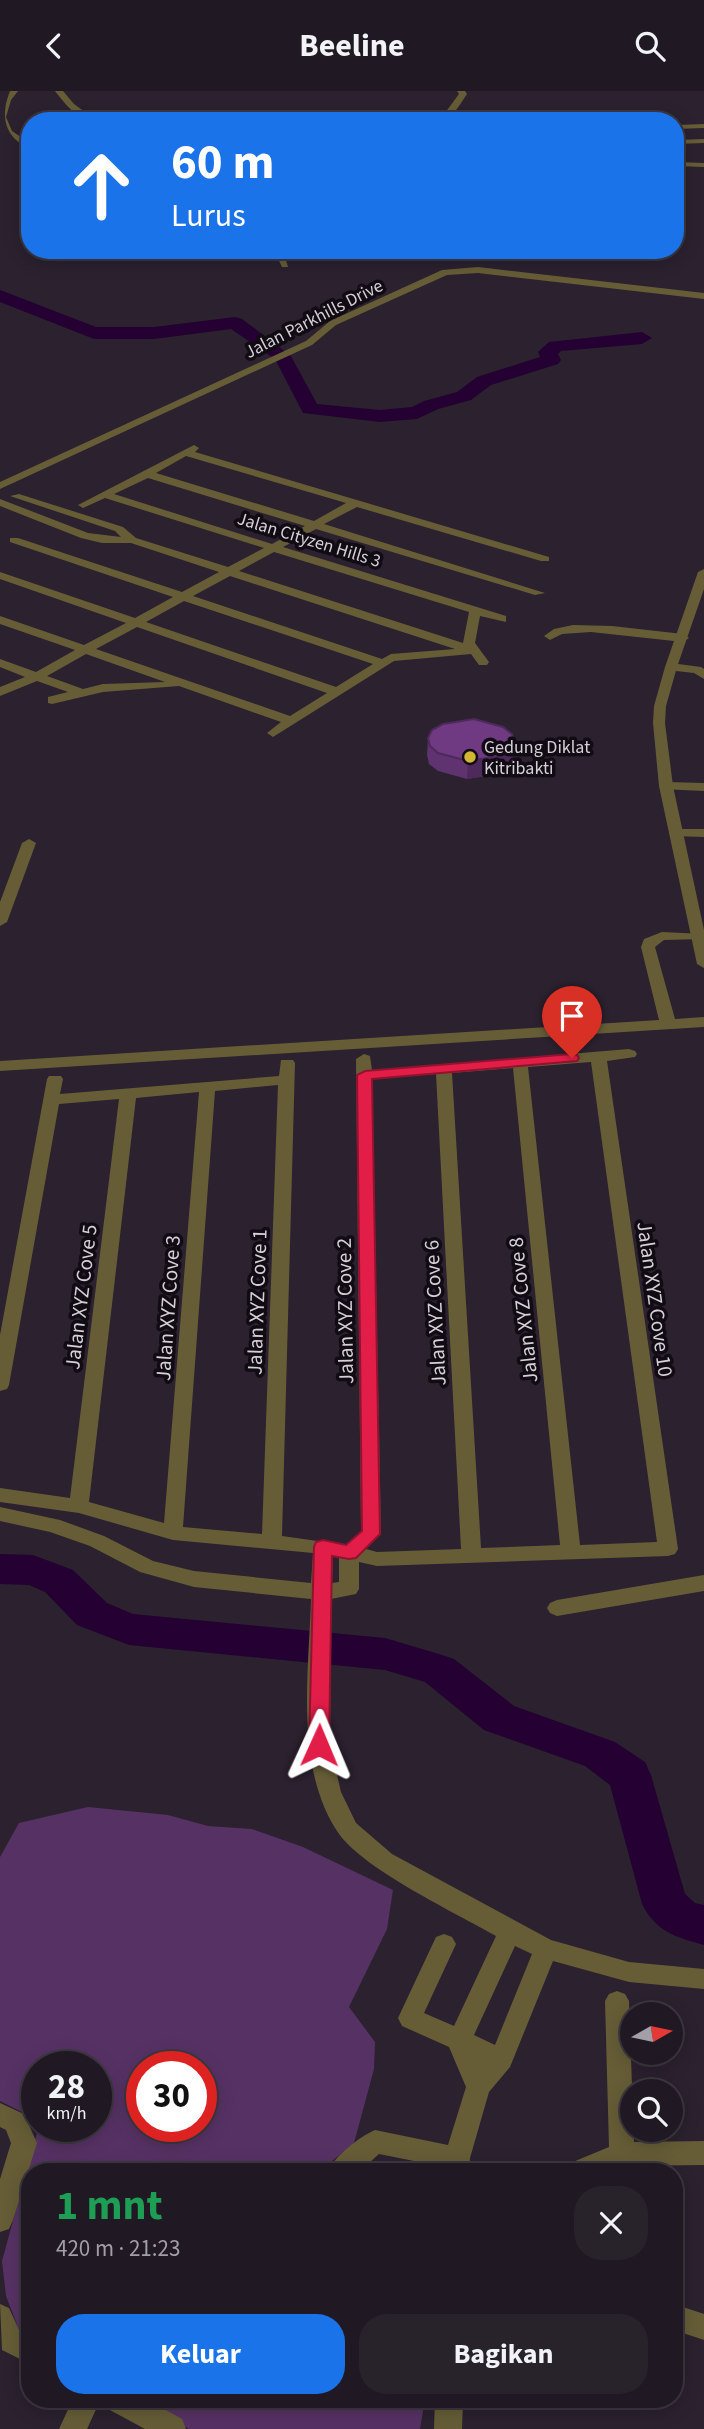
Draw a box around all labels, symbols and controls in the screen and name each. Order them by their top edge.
text: Beeline [299,23,405,69]
icon: back [35,27,73,65]
icon: search [631,27,669,65]
text: 60 m [171,128,275,198]
icon: ahead [56,140,147,231]
text: Lurus [171,193,246,239]
street label: Jalan Parkhills Drive [241,273,387,365]
street label: Jalan Cityzen Hills 3 [234,506,384,574]
place label: Gedung Diklat Kitribakti [484,735,590,781]
marker: Gedung Diklat Kitribakti [462,749,478,765]
pin [542,986,602,1058]
icon: arrive [553,997,591,1035]
street label: Jalan XYZ Cove 10 [629,1219,681,1379]
street label: Jalan XYZ Cove 5 [57,1223,105,1371]
street label: Jalan XYZ Cove 1 [239,1228,275,1376]
street label: Jalan XYZ Cove 3 [148,1234,188,1382]
street label: Jalan XYZ Cove 8 [500,1236,546,1384]
street label: Jalan XYZ Cove 2 [329,1238,361,1384]
street label: Jalan XYZ Cove 6 [416,1239,454,1387]
position arrow [282,1708,356,1782]
north arrow [620,2002,682,2065]
map controls [620,2002,683,2142]
speed limit sign: 30 [126,2051,217,2142]
text: 28 [48,2062,85,2112]
button: search [620,2079,683,2142]
text: km/h [47,2101,86,2126]
text: 1 mnt [56,2176,163,2236]
button: close [574,2186,648,2260]
text: 420 m · 21:23 [56,2232,180,2265]
button: Keluar [56,2314,345,2394]
button: Bagikan [359,2314,648,2394]

